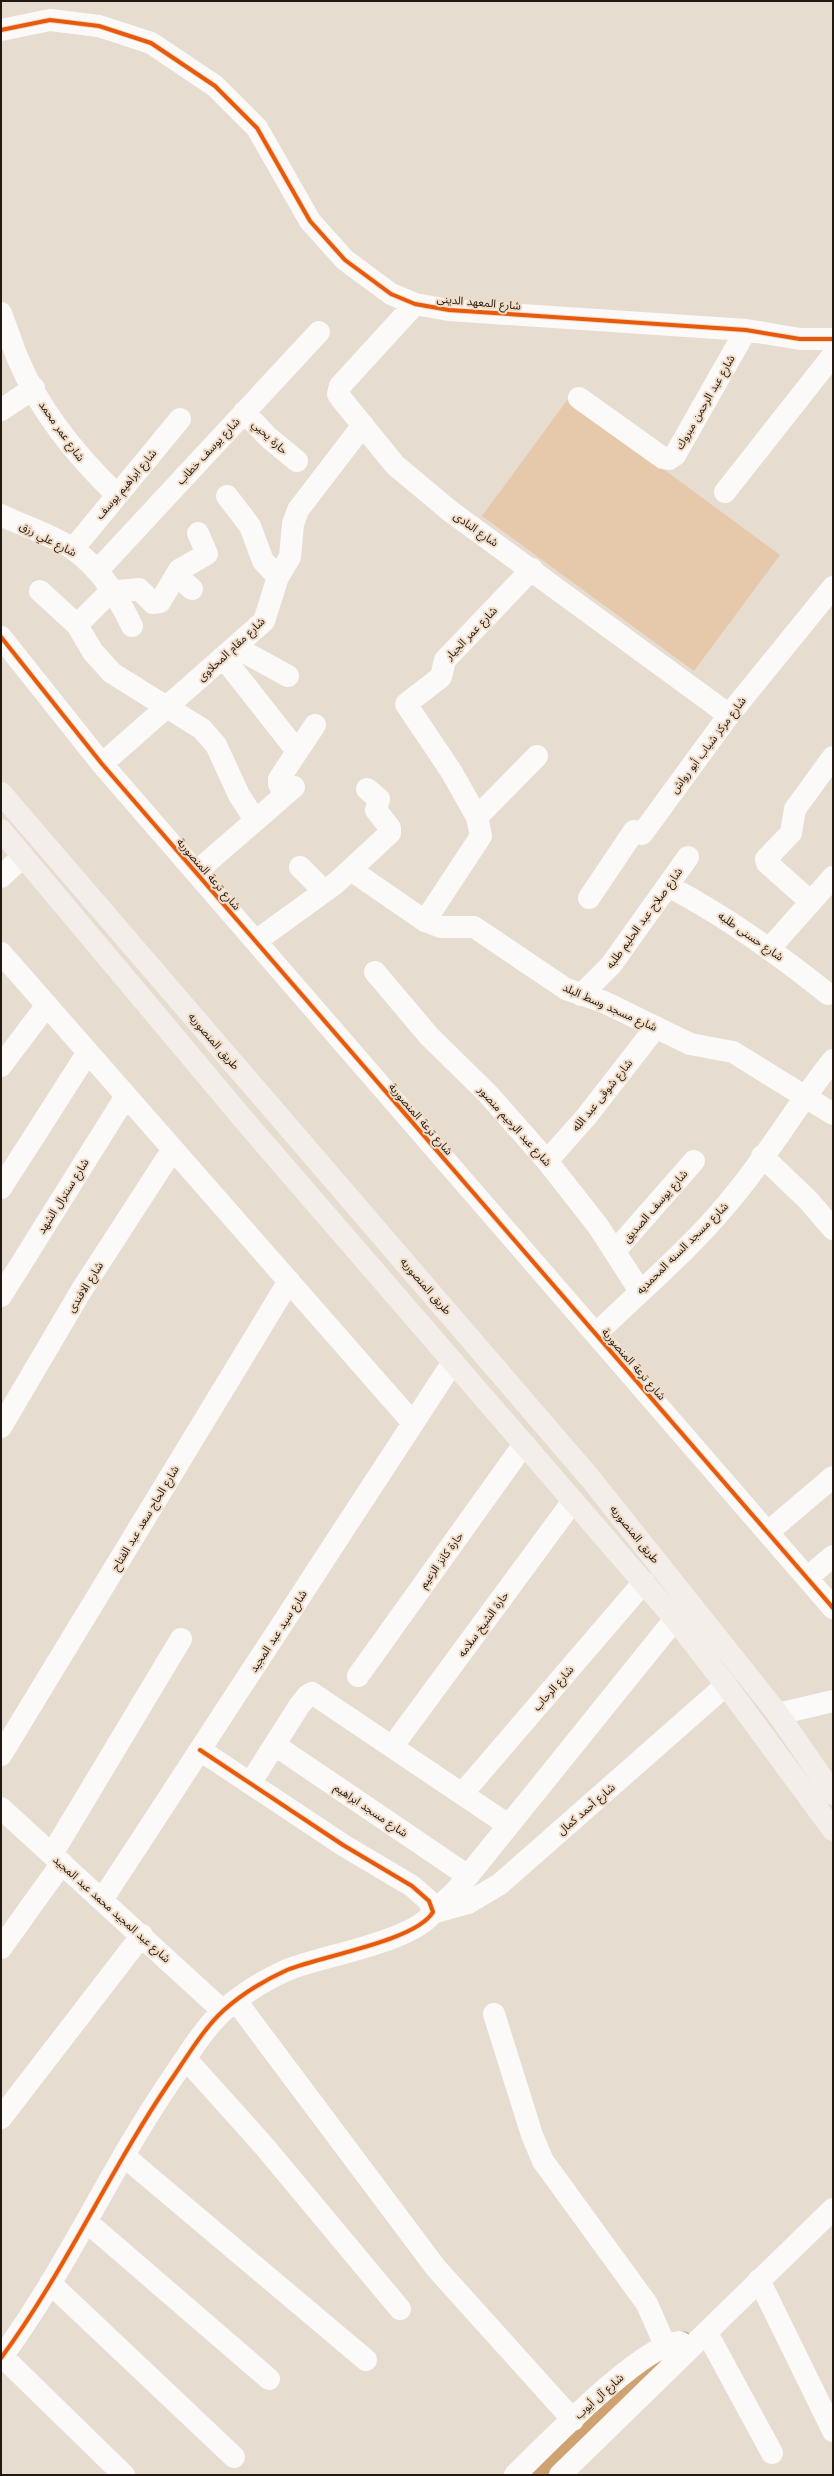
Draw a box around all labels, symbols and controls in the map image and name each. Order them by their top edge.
street label: شارع المعهد الدينى [436,292,522,314]
street label: شارع عبد الرحمن مبروك [673,353,739,452]
street label: شارع عمر محمد [35,399,87,465]
street label: شارع يوسف خطاب [174,415,244,488]
street label: حارة يحيي [247,418,291,459]
street label: شارع ابراهيم يوسف [93,447,161,523]
street label: شارع النادى [450,509,501,550]
street label: شارع علي رزق [16,520,79,562]
street label: شارع عمر الجيار [442,604,501,664]
street label: شارع مقام المحلاوى [195,615,269,685]
street label: شارع مركز شباب أبو رواش [668,694,750,797]
street label: شارع ترعة المنصورية [173,836,244,914]
street label: شارع صلاح عبد الحليم طلبه [604,865,687,972]
street label: شارع حسنى طلبه [715,909,786,965]
street label: شارع مسجد وسط البلد [560,981,659,1035]
street label: طريق المنصوريه [185,1010,242,1072]
street label: شارع شوقى عبد الله [569,1056,636,1135]
street label: شارع ترعة المنصورية [385,1081,456,1159]
street label: شارع عبد الرحيم منصور [473,1083,554,1171]
street label: شارع سنترال الشهد [35,1156,93,1237]
street label: شارع يوسف الصديق [620,1167,691,1246]
street label: شارع مسجد السنه المحمديه [634,1200,732,1298]
street label: طريق المنصوريه [397,1255,454,1317]
street label: شارع الافندى [65,1259,107,1315]
street label: شارع ترعة المنصورية [598,1326,669,1404]
street label: شارع الحاج سعد عبد الفتاح [109,1463,183,1573]
street label: طريق المنصوريه [607,1503,662,1566]
street label: حارة كانز الزعيم [417,1529,468,1592]
street label: شارع سيد عبد المجيد [247,1587,311,1675]
street label: حارة الشيخ سلامه [455,1589,513,1660]
street label: شارع الرحاب [530,1663,577,1714]
street label: شارع أحمد كمال [555,1780,619,1839]
street label: شارع مسجد ابراهيم [330,1781,410,1842]
street label: شارع عبد المجيد محمد عبد المجيد [50,1853,173,1966]
street label: شارع آل أيوب [572,2371,627,2422]

